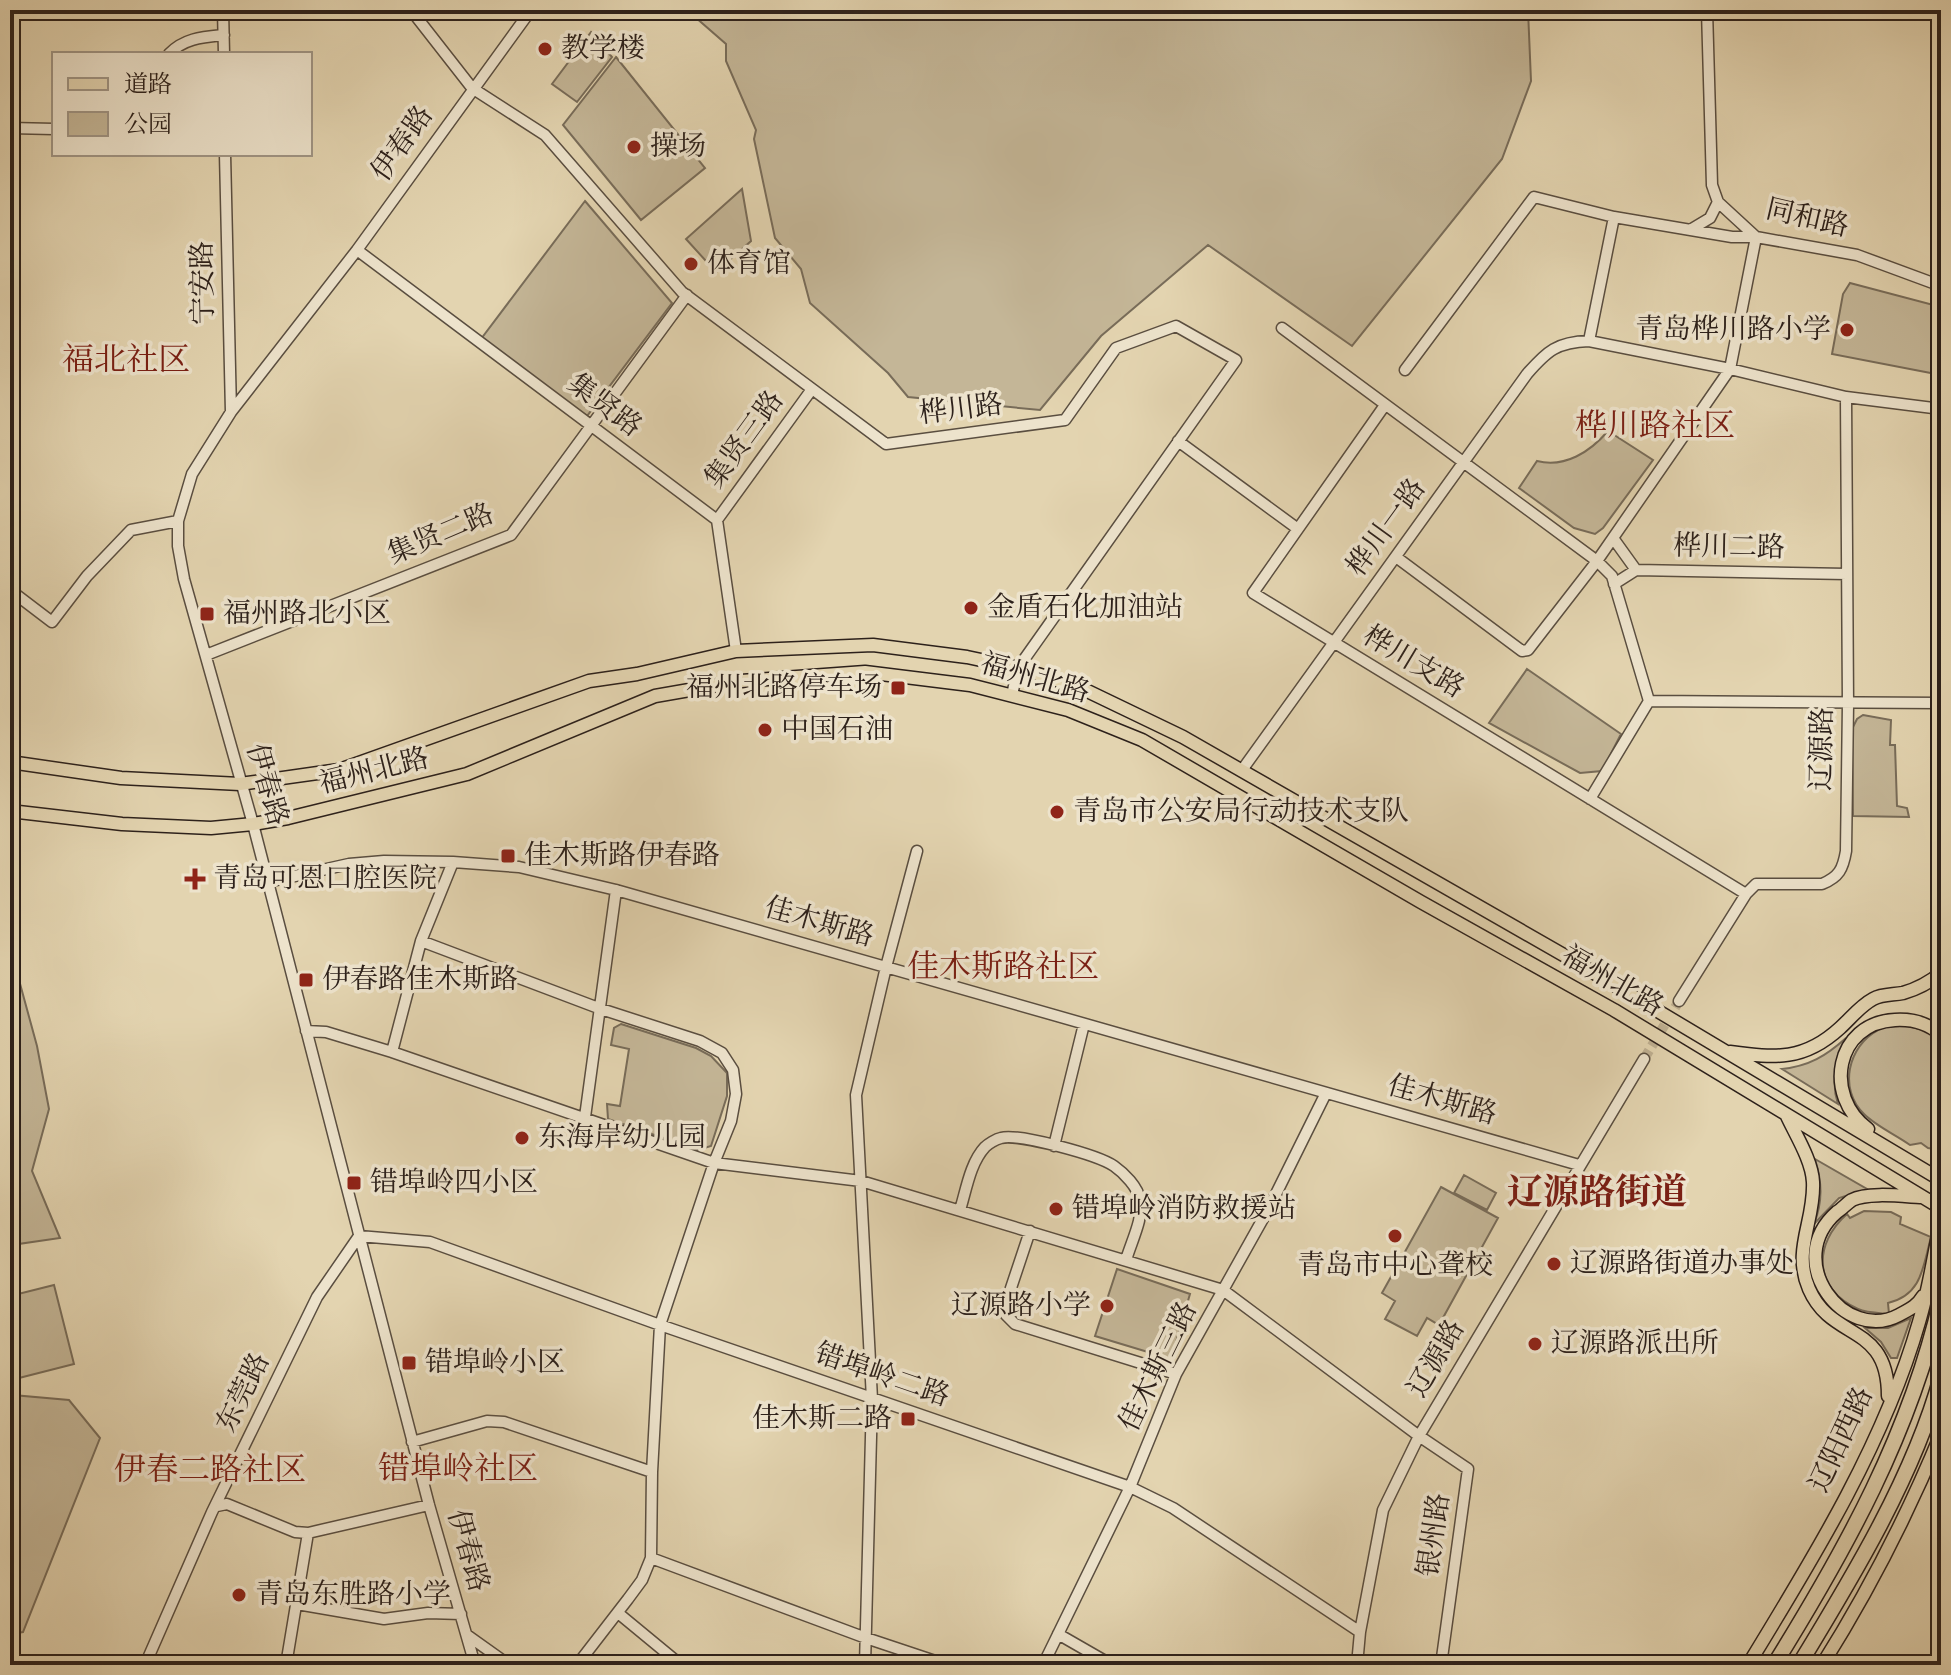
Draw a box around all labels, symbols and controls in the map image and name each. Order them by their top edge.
place label: 教学楼 [561,32,645,67]
marker: 教学楼 [536,40,554,58]
legend [52,52,312,156]
text: 道路 [124,70,172,101]
street label: 伊春路 [365,100,441,188]
text: 公园 [124,110,172,141]
place label: 操场 [650,130,706,165]
marker: 操场 [625,138,643,156]
street label: 同和路 [1762,192,1852,246]
street label: 宁安路 [186,241,222,325]
place label: 体育馆 [707,247,791,282]
marker: 体育馆 [682,255,700,273]
place label: 青岛桦川路小学 [1635,313,1831,348]
marker: 青岛桦川路小学 [1838,321,1856,339]
district label: 福北社区 [62,341,190,382]
street label: 集贤路 [560,367,648,445]
street label: 集贤三路 [698,384,792,496]
street label: 桦川路 [917,388,1005,432]
district label: 桦川路社区 [1575,407,1735,448]
street label: 桦川一路 [1340,472,1434,584]
street label: 集贤二路 [383,497,499,573]
street label: 桦川二路 [1673,530,1785,566]
place label: 金盾石化加油站 [987,591,1183,626]
place label: 福州路北小区 [223,597,391,632]
marker: 金盾石化加油站 [962,599,980,617]
marker: 福州路北小区 [198,605,216,623]
street label: 桦川支路 [1356,619,1470,707]
street label: 福州北路 [976,647,1094,711]
place label: 福州北路停车场 [686,671,882,706]
marker: 福州北路停车场 [889,679,907,697]
street label: 辽源路 [1805,707,1841,791]
place label: 中国石油 [781,713,893,748]
marker: 中国石油 [756,721,774,739]
street label: 伊春路 [238,740,294,830]
street label: 福州北路 [315,741,433,803]
place label: 青岛市公安局行动技术支队 [1073,795,1409,830]
marker: 青岛市公安局行动技术支队 [1048,803,1066,821]
place label: 佳木斯路伊春路 [524,839,720,874]
marker: 佳木斯路伊春路 [499,847,517,865]
place label: 青岛可恩口腔医院 [213,862,437,897]
marker: 青岛可恩口腔医院 [184,868,206,890]
street label: 佳木斯路 [760,891,878,955]
street label: 福州北路 [1555,939,1669,1025]
district label: 佳木斯路社区 [907,948,1099,989]
place label: 伊春路佳木斯路 [322,963,518,998]
marker: 伊春路佳木斯路 [297,971,315,989]
street label: 佳木斯路 [1383,1069,1501,1133]
place label: 东海岸幼儿园 [538,1121,706,1156]
marker: 东海岸幼儿园 [513,1129,531,1147]
place label: 错埠岭四小区 [370,1166,538,1201]
district label: 辽源路街道 [1507,1171,1687,1217]
marker: 错埠岭四小区 [345,1174,363,1192]
place label: 错埠岭消防救援站 [1072,1192,1296,1227]
marker: 错埠岭消防救援站 [1047,1200,1065,1218]
marker: 青岛市中心聋校 [1386,1227,1404,1245]
place label: 辽源路街道办事处 [1570,1247,1794,1282]
place label: 青岛市中心聋校 [1297,1249,1493,1284]
marker: 辽源路街道办事处 [1545,1255,1563,1273]
place label: 辽源路小学 [951,1289,1091,1324]
street label: 佳木斯三路 [1113,1296,1205,1438]
marker: 辽源路小学 [1098,1297,1116,1315]
street label: 辽源路 [1401,1314,1473,1404]
place label: 辽源路派出所 [1551,1327,1719,1362]
marker: 辽源路派出所 [1526,1335,1544,1353]
street label: 错埠岭二路 [810,1337,954,1415]
place label: 错埠岭小区 [425,1346,565,1381]
street label: 东莞路 [210,1348,278,1438]
marker: 错埠岭小区 [400,1354,418,1372]
street label: 辽阳西路 [1802,1382,1882,1498]
place label: 佳木斯二路 [752,1402,892,1437]
marker: 佳木斯二路 [899,1410,917,1428]
district label: 错埠岭社区 [378,1450,538,1491]
district label: 伊春二路社区 [114,1451,306,1492]
street label: 银州路 [1412,1491,1458,1579]
street label: 伊春路 [439,1506,495,1596]
place label: 青岛东胜路小学 [255,1578,451,1613]
marker: 青岛东胜路小学 [230,1586,248,1604]

